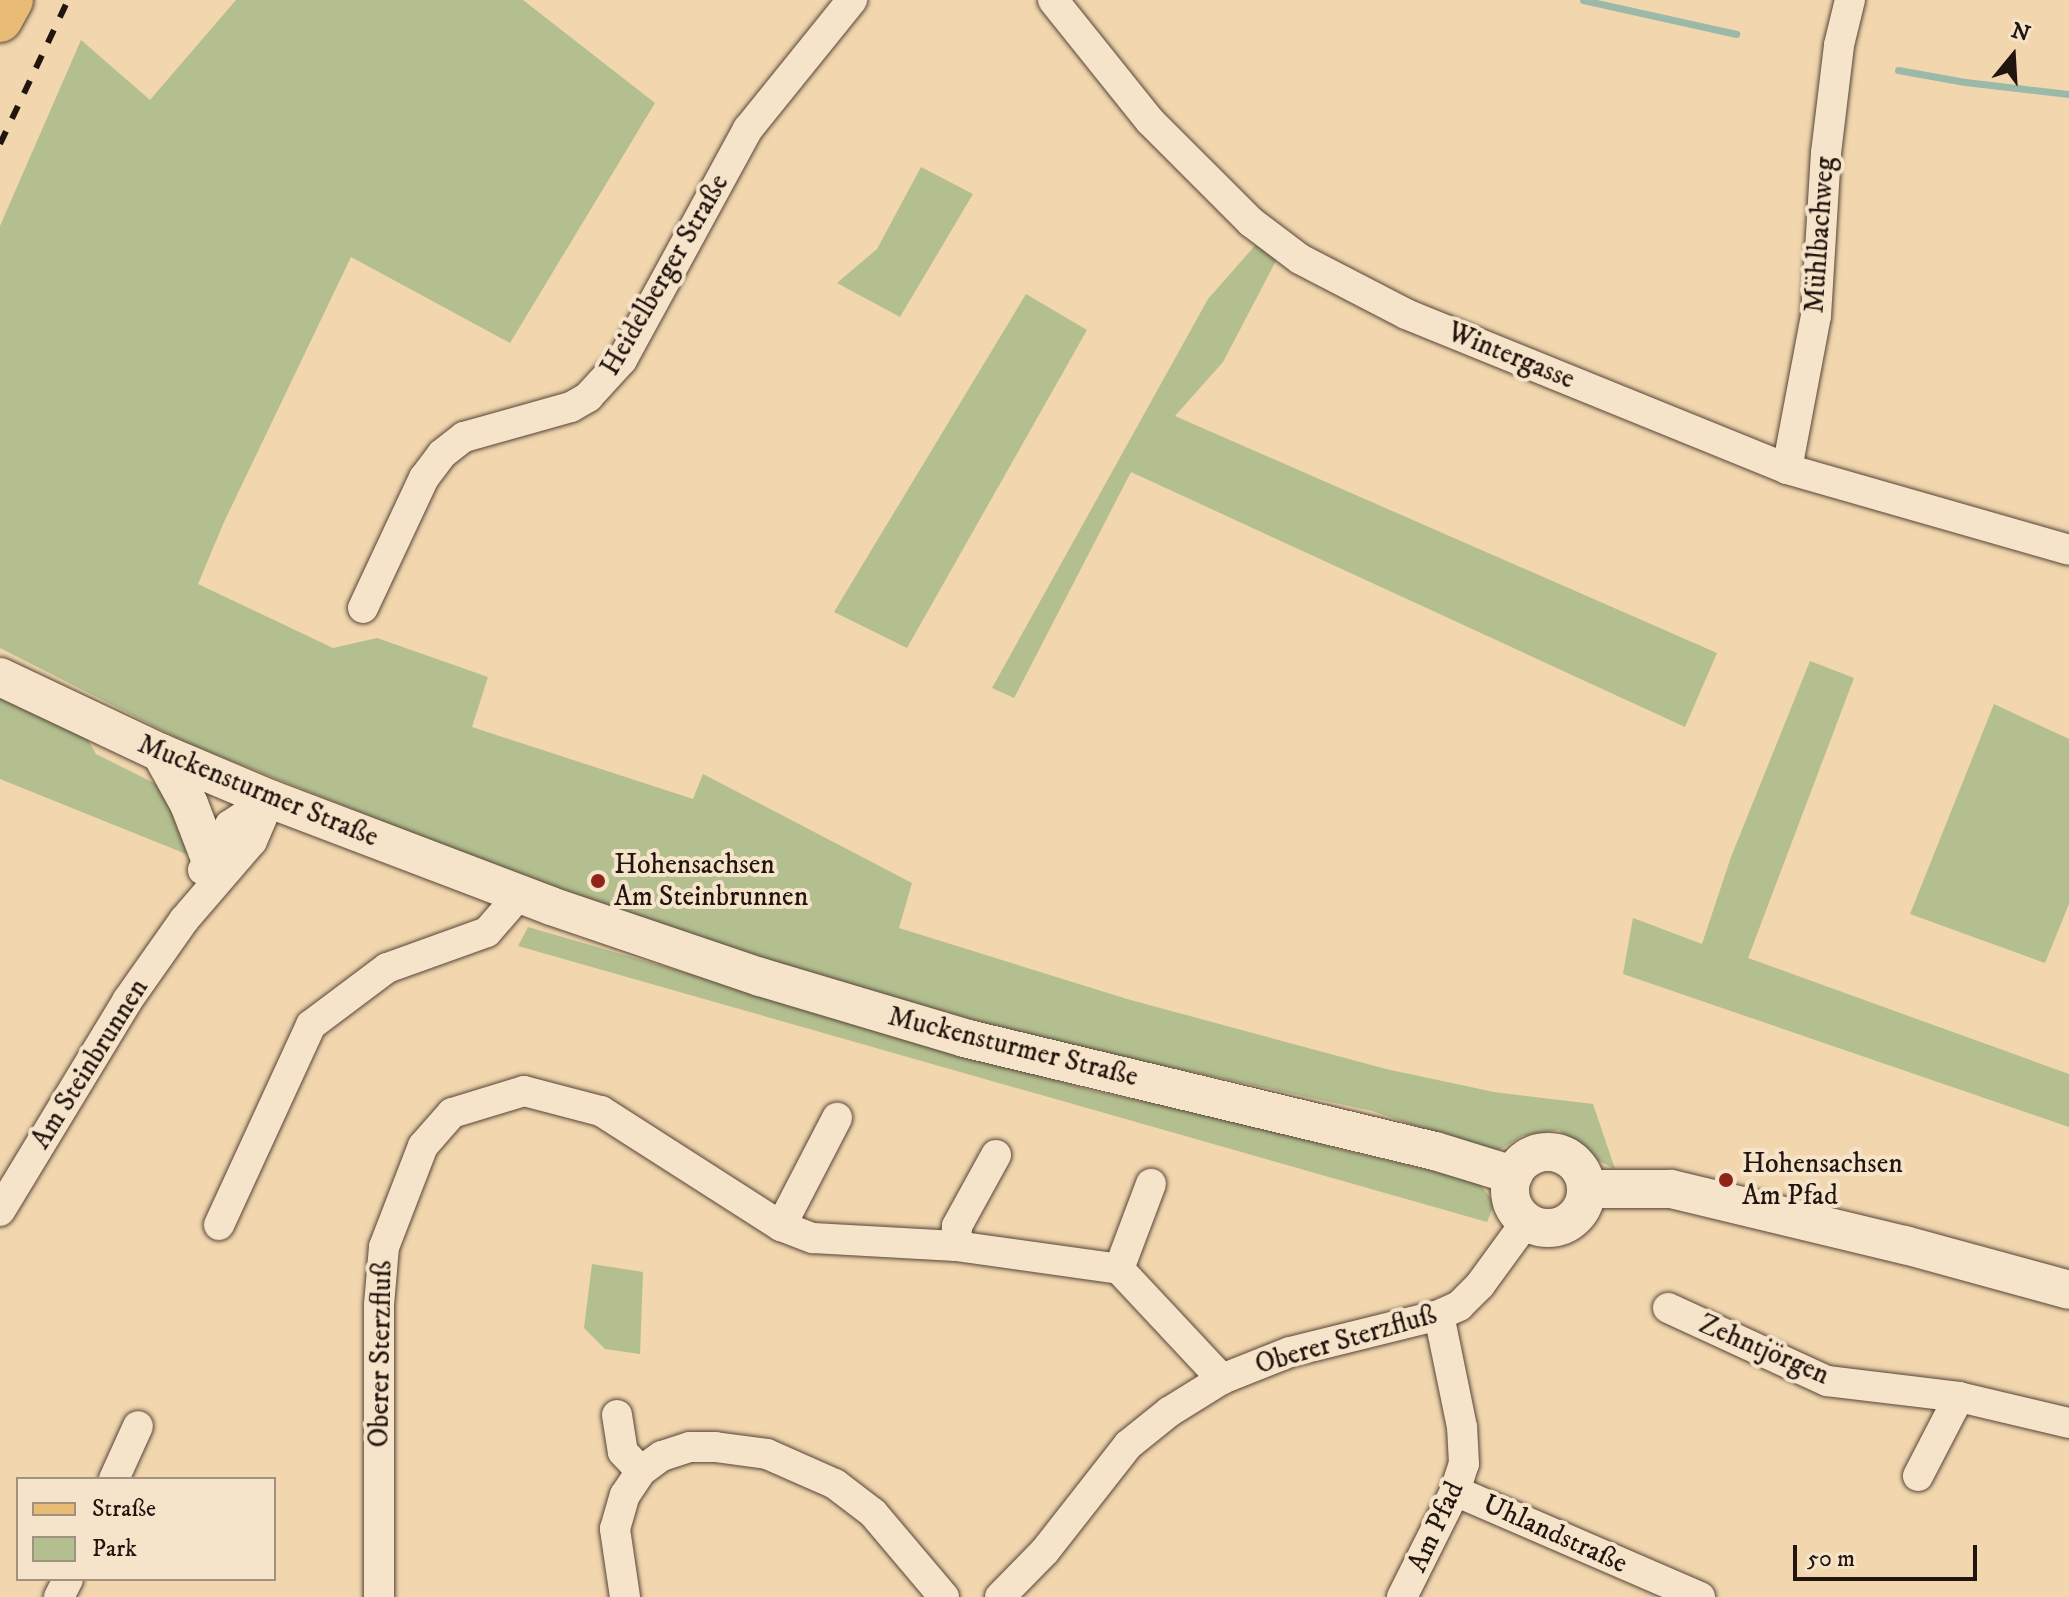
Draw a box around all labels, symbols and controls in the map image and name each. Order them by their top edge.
north arrow [1973,16,2053,96]
text: N [2008,17,2033,48]
street label: Mühlbachweg [1798,156,1842,314]
street label: Heidelberger Straße [594,168,736,382]
street label: Wintergasse [1443,315,1579,397]
street label: Muckensturmer Straße [133,727,383,855]
place label: Hohensachsen Am Steinbrunnen [614,848,808,914]
marker: Hohensachsen Am Steinbrunnen [589,872,607,890]
street label: Am Steinbrunnen [24,973,156,1155]
street label: Muckensturmer Straße [885,1000,1141,1094]
place label: Hohensachsen Am Pfad [1742,1147,1903,1213]
marker: Hohensachsen Am Pfad [1717,1171,1735,1189]
street label: Oberer Sterzfluß [363,1260,399,1448]
street label: Oberer Sterzfluß [1251,1298,1441,1382]
street label: Zehntjörgen [1694,1308,1834,1392]
street label: Am Pfad [1401,1476,1471,1578]
legend [16,1477,276,1581]
street label: Uhlandstraße [1478,1487,1632,1581]
text: Straße [92,1494,156,1524]
scale bar [1797,1529,1981,1579]
text: Park [92,1534,137,1564]
text: 50 m [1807,1544,1855,1574]

